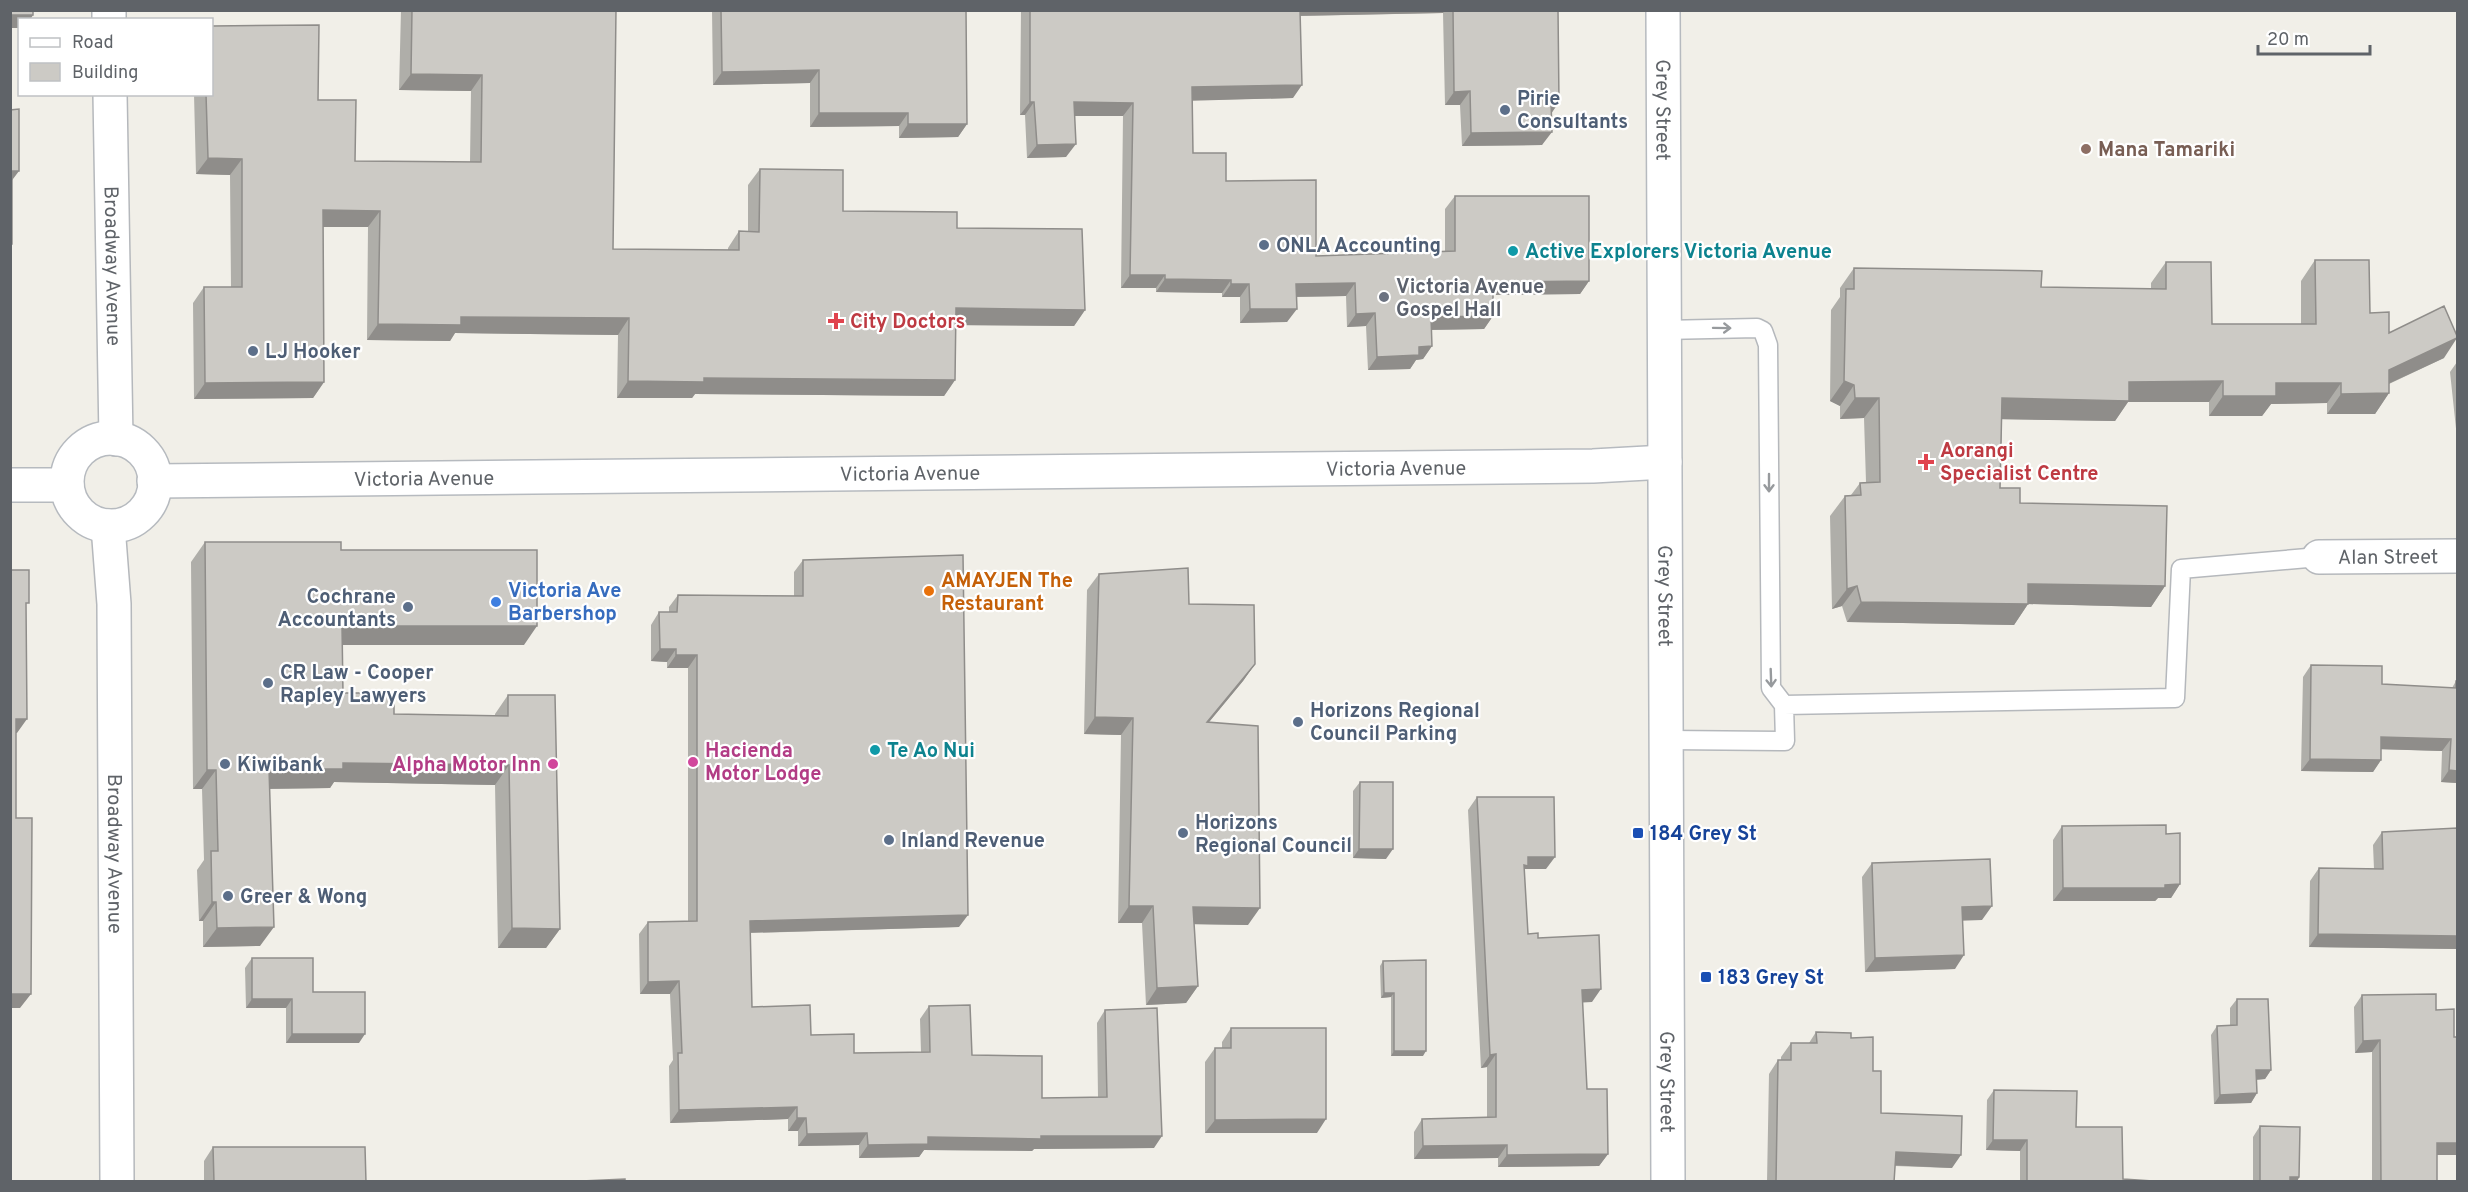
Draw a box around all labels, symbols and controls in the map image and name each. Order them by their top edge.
legend [18,18,213,96]
scale bar [2258,18,2370,56]
text: 20 m [2267,29,2309,52]
text: Road [72,32,114,55]
street label: Grey Street [1648,59,1675,161]
text: Building [72,62,138,85]
place label: Pirie Consultants [1517,87,1628,136]
marker: Pirie Consultants [1498,103,1512,117]
place label: Mana Tamariki [2098,138,2235,164]
marker: Mana Tamariki [2079,142,2093,156]
street label: Broadway Avenue [97,186,125,346]
place label: ONLA Accounting [1276,234,1441,260]
marker: ONLA Accounting [1257,238,1271,252]
place label: Active Explorers Victoria Avenue [1525,240,1832,266]
marker: Active Explorers Victoria Avenue [1506,244,1520,258]
place label: Victoria Avenue Gospel Hall [1396,275,1544,324]
marker: Victoria Avenue Gospel Hall [1377,290,1391,304]
place label: City Doctors [850,310,965,336]
marker: City Doctors [827,312,845,330]
one-way arrow [1711,322,1731,333]
place label: LJ Hooker [265,340,361,366]
marker: LJ Hooker [246,344,260,358]
place label: Aorangi Specialist Centre [1940,439,2098,488]
marker: Aorangi Specialist Centre [1917,453,1935,471]
street label: Victoria Avenue [1326,456,1466,484]
street label: Victoria Avenue [840,461,980,489]
street label: Victoria Avenue [354,466,494,494]
one-way arrow [1763,473,1775,493]
street label: Grey Street [1650,545,1677,647]
street label: Alan Street [2338,545,2438,572]
place label: AMAYJEN The Restaurant [941,569,1073,618]
place label: Victoria Ave Barbershop [508,579,621,628]
marker: AMAYJEN The Restaurant [922,584,936,598]
place label: Cochrane Accountants [278,585,396,634]
marker: Victoria Ave Barbershop [489,595,503,609]
marker: Cochrane Accountants [401,600,415,614]
place label: CR Law - Cooper Rapley Lawyers [280,661,434,710]
one-way arrow [1765,668,1777,687]
marker: CR Law - Cooper Rapley Lawyers [261,676,275,690]
place label: Horizons Regional Council Parking [1310,699,1480,748]
marker: Horizons Regional Council Parking [1291,715,1305,729]
place label: Hacienda Motor Lodge [705,739,821,788]
place label: Te Ao Nui [887,739,975,765]
marker: Te Ao Nui [868,743,882,757]
place label: Kiwibank [237,753,323,779]
place label: Alpha Motor Inn [392,753,541,779]
marker: Hacienda Motor Lodge [686,755,700,769]
marker: Kiwibank [218,757,232,771]
marker: Alpha Motor Inn [546,757,560,771]
street label: Broadway Avenue [100,774,127,934]
place label: Horizons Regional Council [1195,811,1352,860]
place label: 184 Grey St [1650,822,1757,848]
marker: Horizons Regional Council [1176,826,1190,840]
marker: 184 Grey St [1631,826,1645,840]
place label: Inland Revenue [901,829,1045,855]
marker: Inland Revenue [882,833,896,847]
place label: Greer & Wong [240,885,367,911]
marker: Greer & Wong [221,889,235,903]
place label: 183 Grey St [1718,966,1824,992]
marker: 183 Grey St [1699,970,1713,984]
street label: Grey Street [1652,1031,1679,1133]

